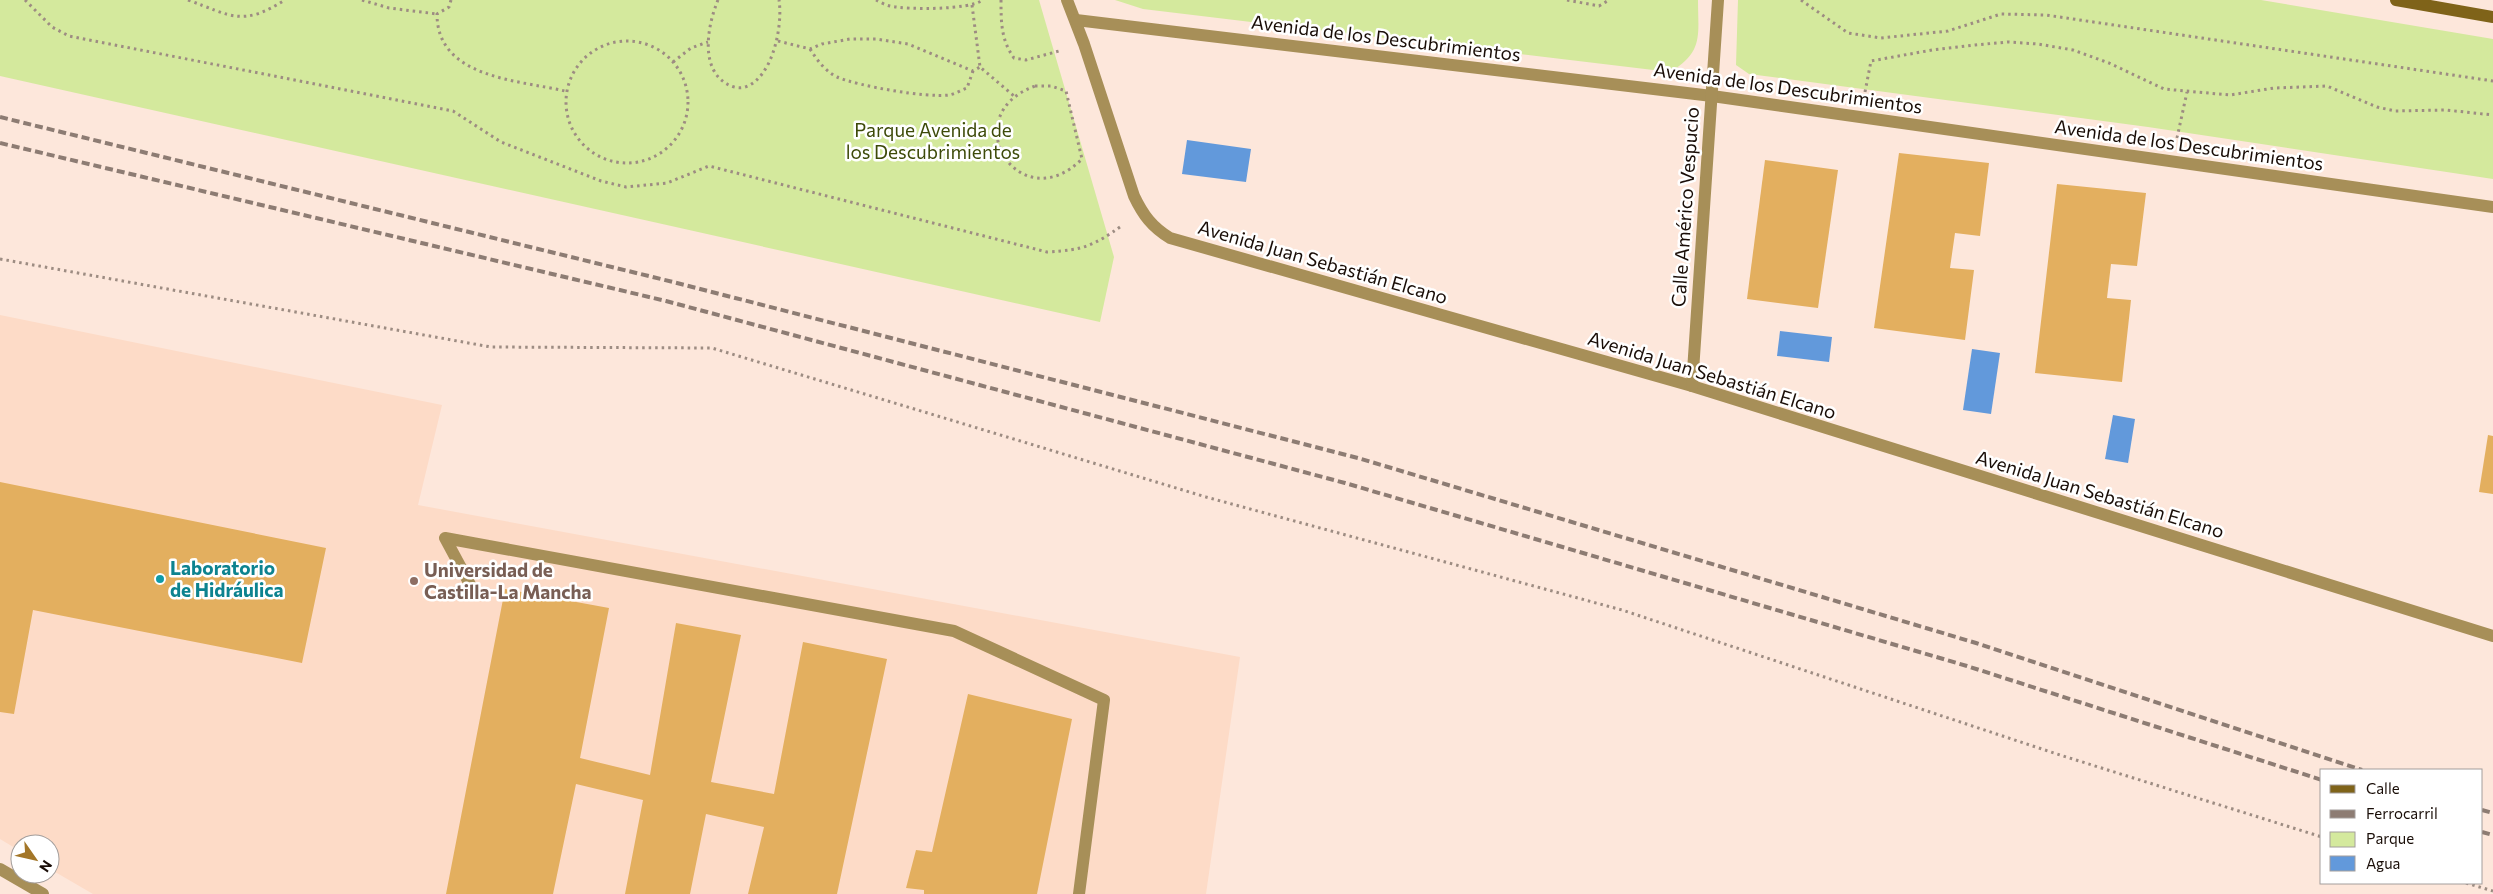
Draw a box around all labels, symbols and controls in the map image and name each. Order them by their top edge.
street label: Avenida de los Descubrimientos [1250,10,1522,65]
street label: Avenida de los Descubrimientos [1652,57,1924,118]
street label: Calle Américo Vespucio [1666,106,1703,308]
street label: Avenida de los Descubrimientos [2053,114,2325,175]
park label: Parque Avenida de los Descubrimientos [846,118,1020,163]
street label: Avenida Juan Sebastián Elcano [1196,215,1451,308]
street label: Avenida Juan Sebastián Elcano [1585,326,1839,423]
street label: Avenida Juan Sebastián Elcano [1973,445,2227,542]
place label: Laboratorio de Hidráulica [170,556,284,601]
place label: Universidad de Castilla-La Mancha [424,558,592,603]
marker: Laboratorio de Hidráulica [154,573,166,585]
marker: Universidad de Castilla-La Mancha [408,575,420,587]
legend [2320,769,2483,884]
text: Calle [2366,779,2400,797]
text: Ferrocarril [2366,804,2438,822]
text: Parque [2366,829,2414,847]
north arrow [10,834,60,884]
text: Agua [2366,854,2400,872]
text: N [36,857,56,876]

